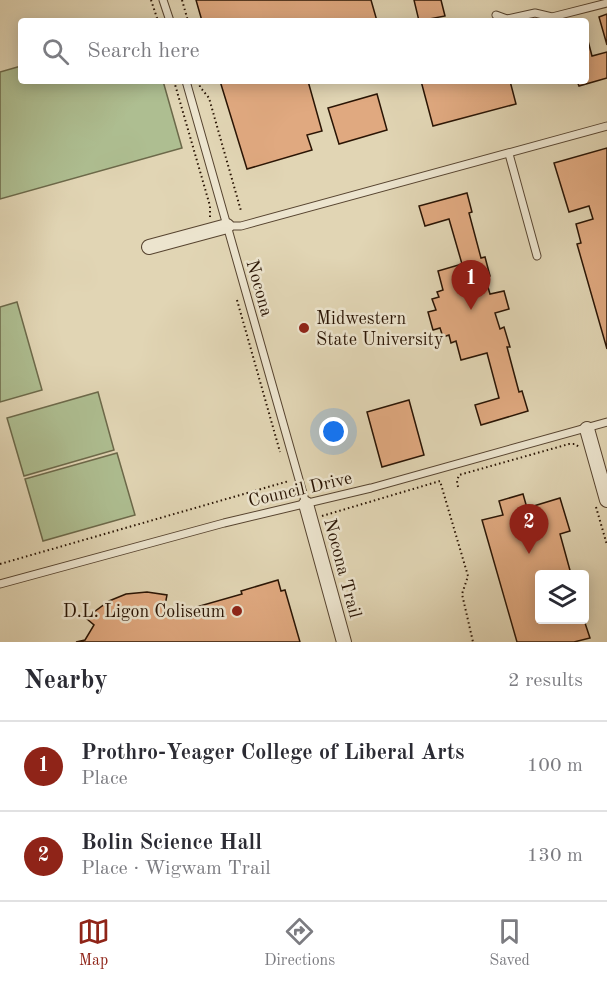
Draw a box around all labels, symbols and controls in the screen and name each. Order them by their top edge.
search box [18,18,589,84]
icon: search [39,35,72,68]
text: Search here [87,40,200,62]
street label: Nocona [242,258,276,319]
pin: 1 [452,260,490,310]
place label: Midwestern State University [316,310,444,349]
marker: Midwestern State University [297,321,311,335]
your location [319,417,348,446]
street label: Council Drive [246,469,354,511]
pin: 2 [510,504,548,554]
street label: Nocona Trail [320,517,364,620]
map controls [535,570,589,624]
button: layers [535,570,589,624]
place label: D.L. Ligon Coliseum [63,603,225,621]
marker: D.L. Ligon Coliseum [230,604,244,618]
text: Nearby [24,668,108,694]
text: 2 results [508,671,583,691]
text: Prothro-Yeager College of Liberal Arts [81,742,464,764]
text: 1 [38,756,49,776]
text: 100 m [527,756,583,776]
text: Place [81,769,128,789]
text: Bolin Science Hall [81,832,262,854]
text: 2 [38,846,49,866]
text: 130 m [527,846,583,866]
text: Place · Wigwam Trail [81,859,271,879]
tab: Map [77,915,110,971]
tab: Directions [264,915,335,971]
tab: Saved [489,915,530,971]

